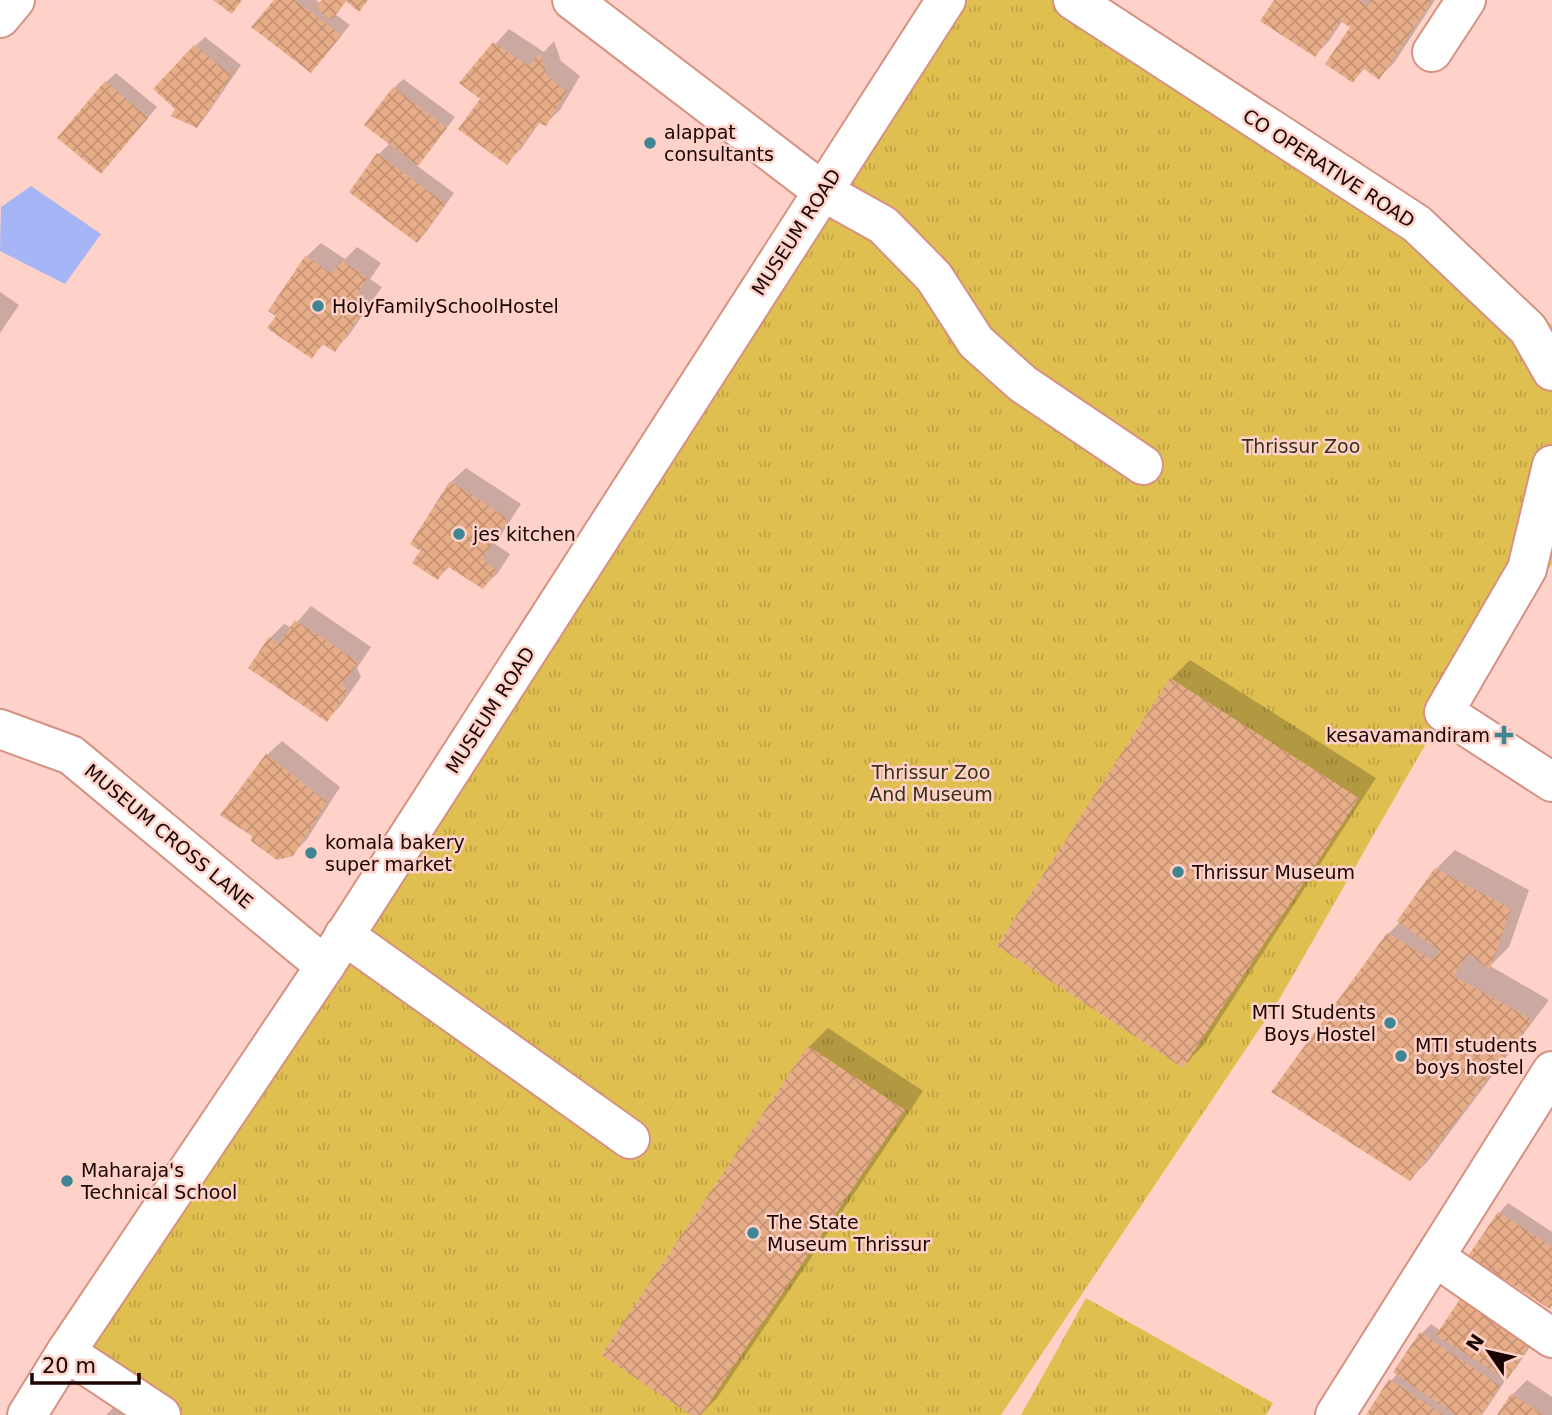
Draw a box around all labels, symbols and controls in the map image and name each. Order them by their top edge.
street label: CO OPERATIVE ROAD [1239,104,1419,232]
place label: alappat consultants [664,121,774,165]
marker: alappat consultants [642,135,658,151]
street label: MUSEUM ROAD [747,165,845,299]
place label: HolyFamilySchoolHostel [332,295,559,317]
marker: HolyFamilySchoolHostel [310,298,326,314]
park label: Thrissur Zoo [1241,435,1360,457]
place label: jes kitchen [472,523,576,545]
marker: jes kitchen [451,526,467,542]
street label: MUSEUM ROAD [441,643,539,777]
place label: kesavamandiram [1326,724,1490,746]
marker: kesavamandiram [1496,727,1512,743]
street label: MUSEUM CROSS LANE [81,759,257,913]
park label: Thrissur Zoo And Museum [869,761,993,805]
place label: komala bakery super market [325,831,465,875]
marker: komala bakery super market [303,845,319,861]
place label: Thrissur Museum [1191,861,1355,883]
marker: Thrissur Museum [1170,864,1186,880]
place label: MTI Students Boys Hostel [1252,1001,1376,1045]
marker: MTI Students Boys Hostel [1382,1015,1398,1031]
place label: MTI students boys hostel [1415,1034,1537,1078]
marker: MTI students boys hostel [1393,1048,1409,1064]
place label: Maharaja's Technical School [80,1159,237,1203]
marker: Maharaja's Technical School [59,1173,75,1189]
place label: The State Museum Thrissur [766,1211,930,1255]
marker: The State Museum Thrissur [745,1225,761,1241]
north arrow [1454,1317,1524,1387]
text: N [1461,1330,1488,1355]
scale bar [32,1342,138,1386]
text: 20 m [42,1354,96,1378]

